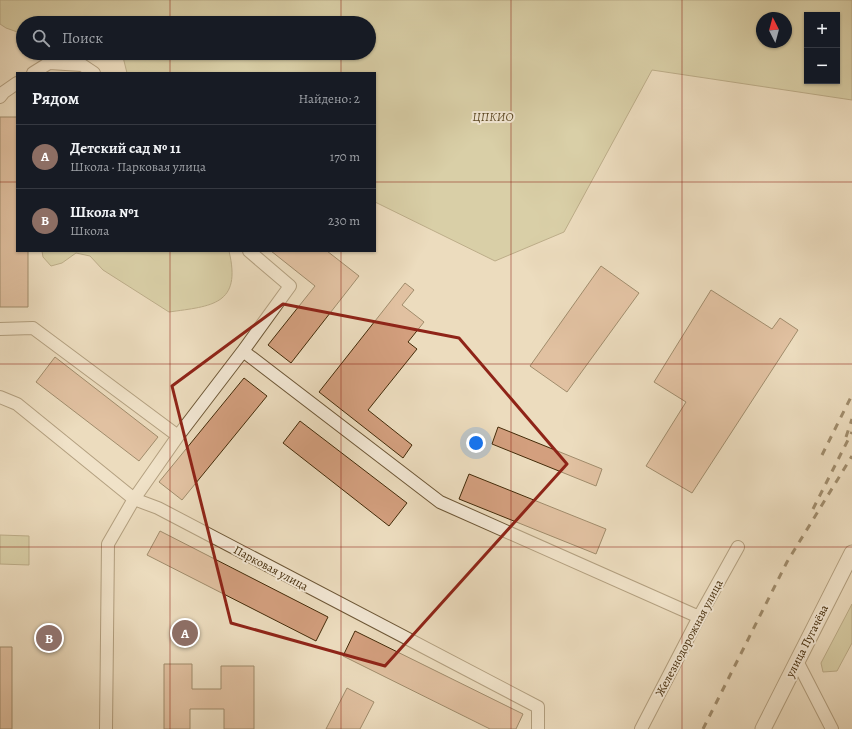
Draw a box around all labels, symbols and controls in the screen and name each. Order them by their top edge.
north arrow [756,12,792,48]
map controls [804,12,840,84]
button: + [804,12,840,48]
search box [16,16,376,60]
icon: search [30,27,52,49]
text: Поиск [62,28,103,48]
button: − [804,48,840,84]
text: Рядом [32,87,79,110]
text: Найдено: 2 [299,90,360,107]
park label: ЦПКИО [473,109,513,125]
text: Детский сад № 11 [70,138,181,158]
text: A [41,148,49,165]
text: 170 m [330,148,360,165]
text: Школа · Парковая улица [70,158,206,175]
text: Школа №1 [70,202,139,222]
text: B [41,212,49,229]
text: 230 m [328,212,360,229]
text: Школа [70,222,109,239]
your location [466,433,486,453]
street label: Парковая улица [231,542,311,595]
street label: Железнодорожная улица [651,576,727,699]
street label: улица Пугачёва [781,601,832,681]
pin: A [172,618,198,648]
pin: B [36,623,62,653]

